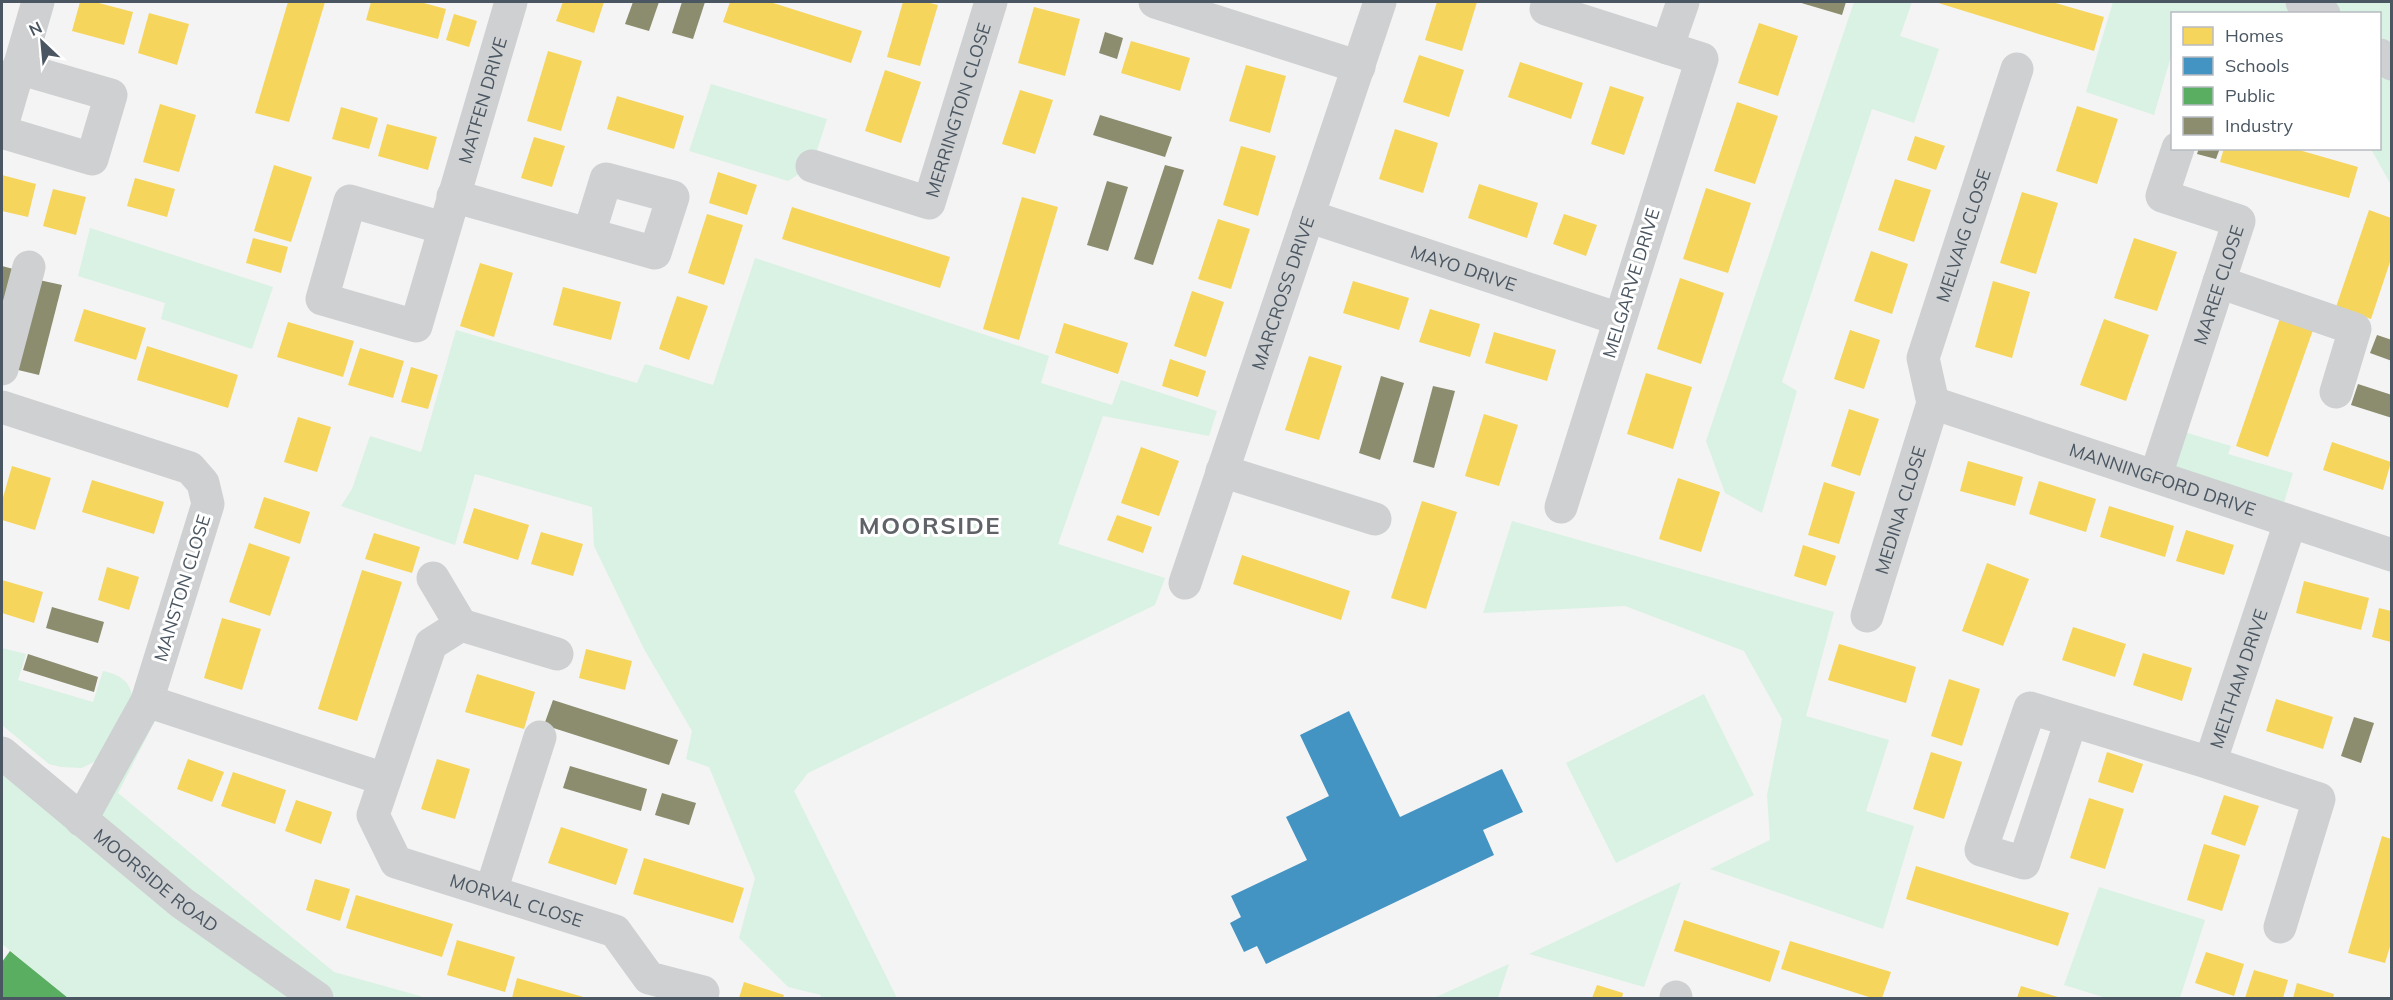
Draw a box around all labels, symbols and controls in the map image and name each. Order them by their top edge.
north arrow [12,12,72,72]
legend [2171,12,2381,150]
text: N [26,17,45,40]
street label: MERRINGTON CLOSE [920,20,995,200]
text: Homes [2225,24,2284,47]
street label: MATFEN DRIVE [453,34,512,166]
text: Schools [2225,54,2290,77]
text: Public [2225,84,2275,107]
text: Industry [2225,114,2294,137]
street label: MELVAIG CLOSE [1930,166,1995,305]
street label: MELGARVE DRIVE [1597,205,1665,361]
street label: MARCROSS DRIVE [1246,213,1319,373]
street label: MAREE CLOSE [2188,222,2248,348]
street label: MAYO DRIVE [1408,239,1520,296]
street label: MANNINGFORD DRIVE [2067,438,2259,521]
street label: MEDINA CLOSE [1869,443,1930,577]
district label: MOORSIDE [859,510,1001,540]
street label: MANSTON CLOSE [149,512,215,664]
street label: MELTHAM DRIVE [2204,606,2272,751]
street label: MOORSIDE ROAD [89,823,223,937]
street label: MORVAL CLOSE [447,868,586,932]

